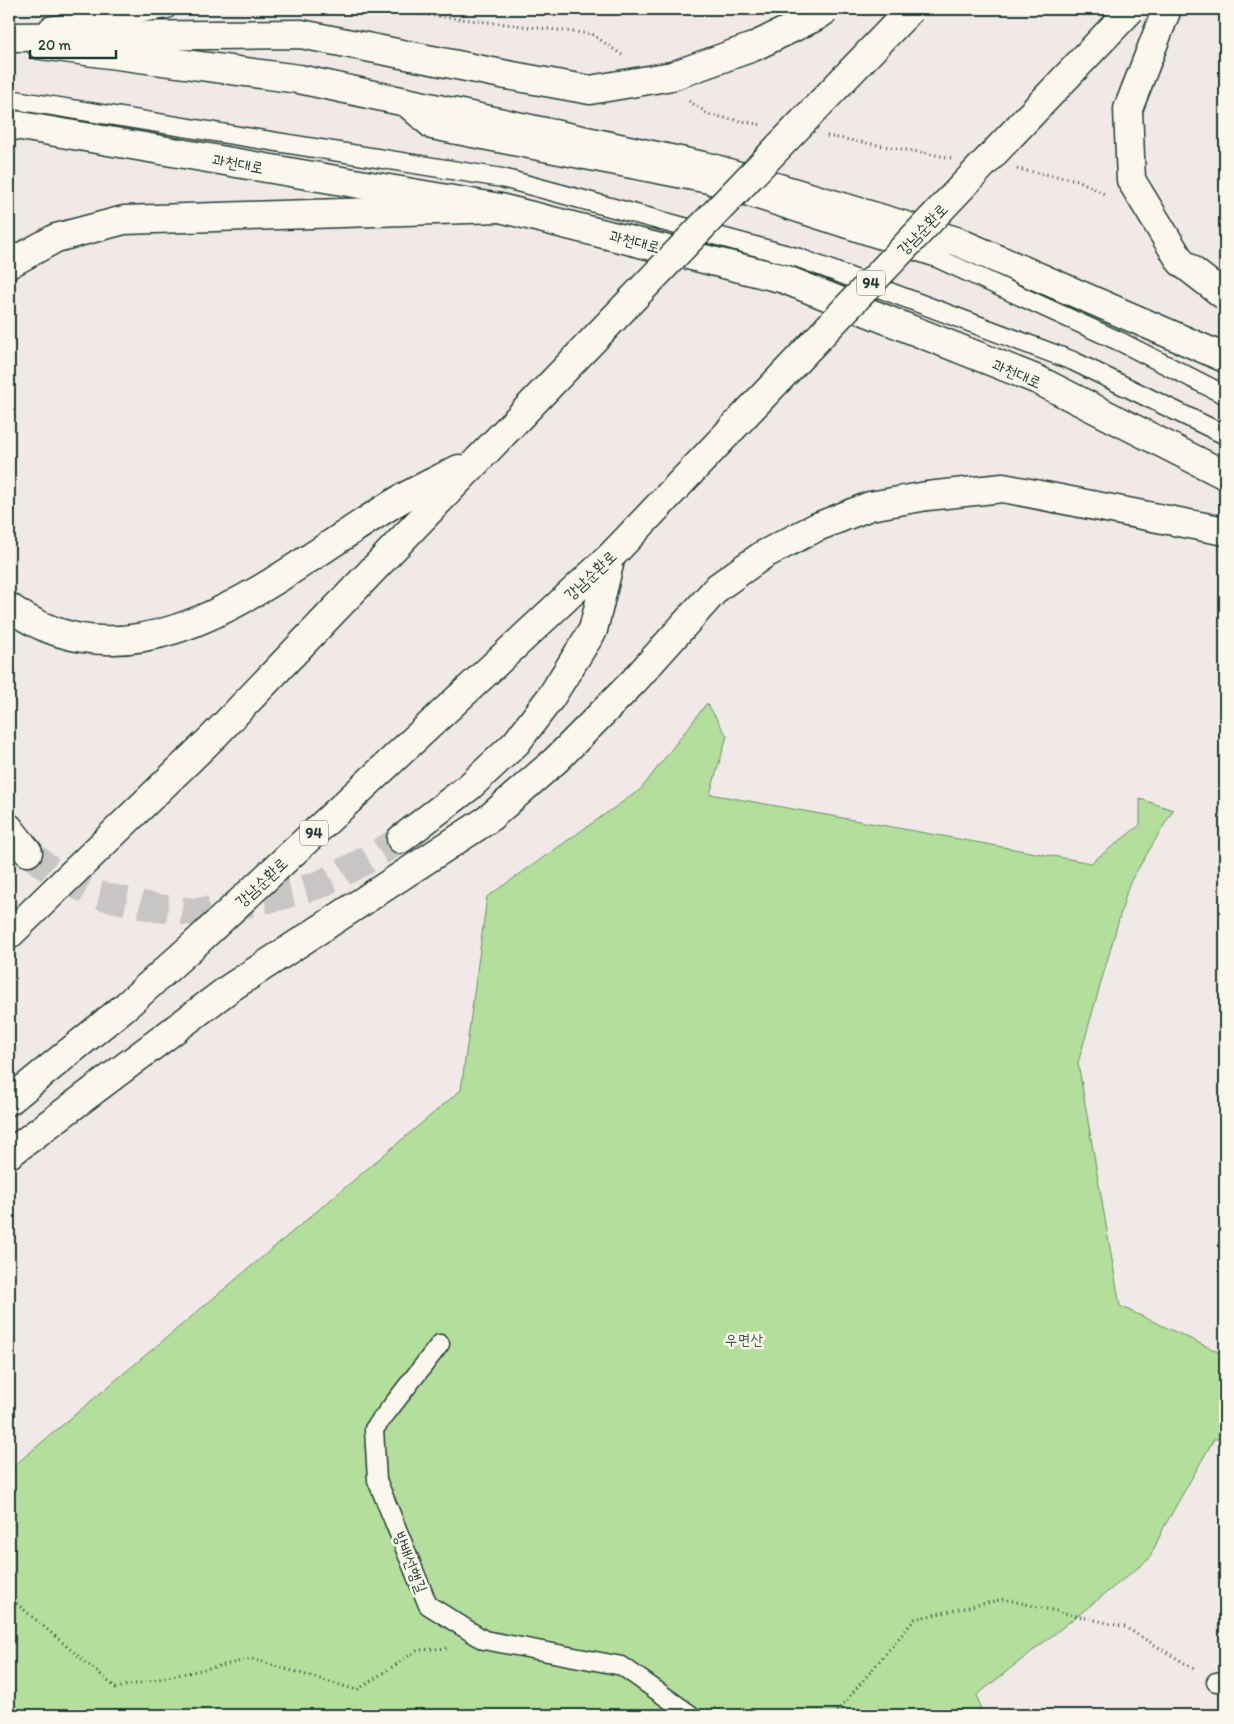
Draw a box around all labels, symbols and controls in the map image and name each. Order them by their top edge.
scale bar [30,28,116,60]
text: 20 m [38,36,72,54]
street label: 과천대로 [211,150,265,177]
street label: 강남순환로 [893,200,952,259]
street label: 과천대로 [608,226,662,257]
road number: 94 [857,270,885,296]
street label: 과천대로 [989,355,1044,392]
street label: 강남순환로 [560,546,620,604]
road number: 94 [300,820,328,846]
street label: 강남순환로 [231,853,291,911]
park label: 우면산 [725,1330,763,1349]
street label: 방배선행길 [390,1529,431,1596]

